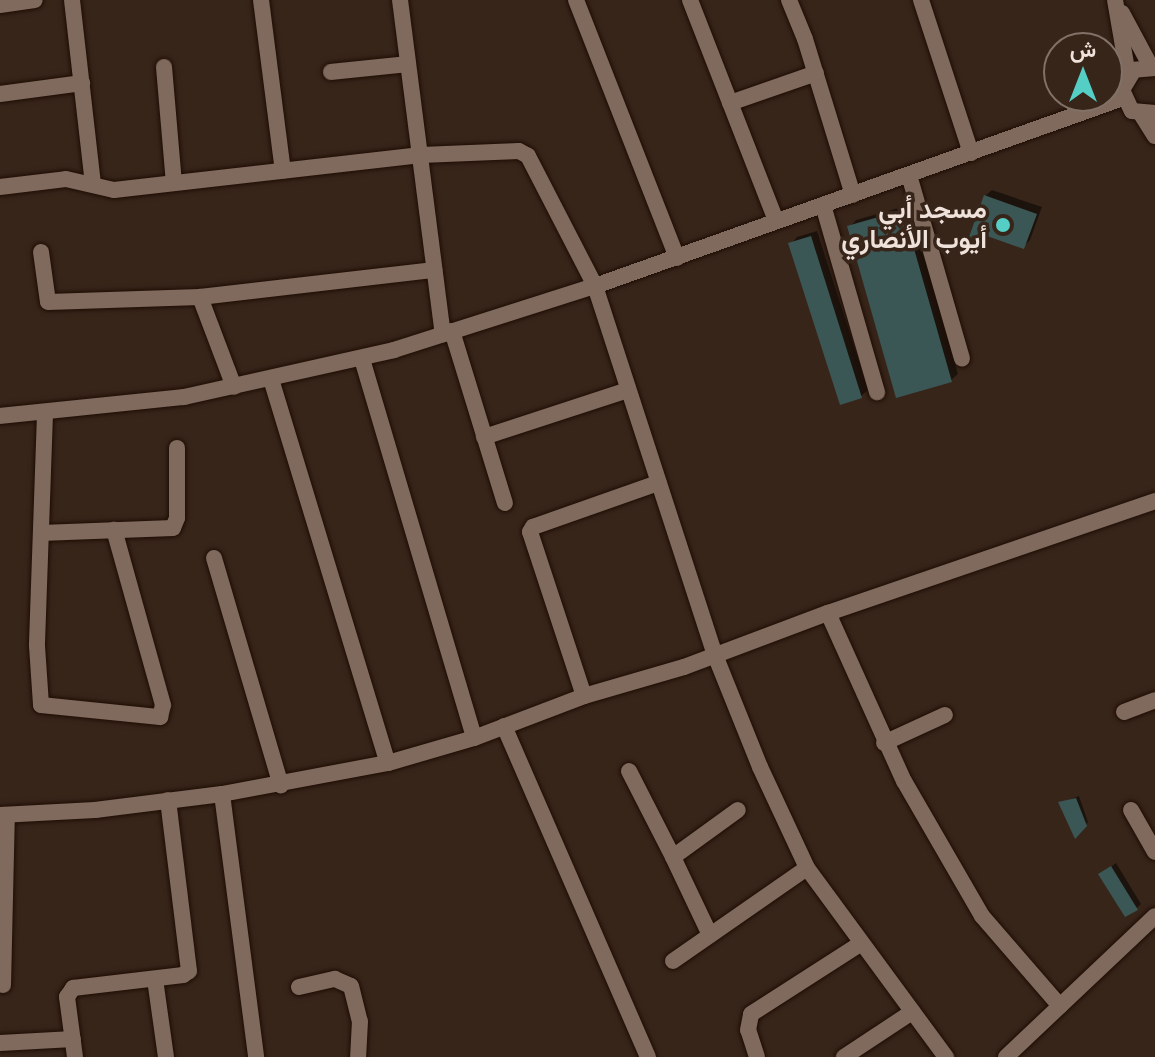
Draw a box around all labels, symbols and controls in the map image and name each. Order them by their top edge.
north arrow [1043,32,1123,112]
text: ش [1070,37,1096,63]
place label: مسجد أبي أيوب الأنصاري [841,194,987,256]
marker: مسجد أبي أيوب الأنصاري [994,216,1012,234]

